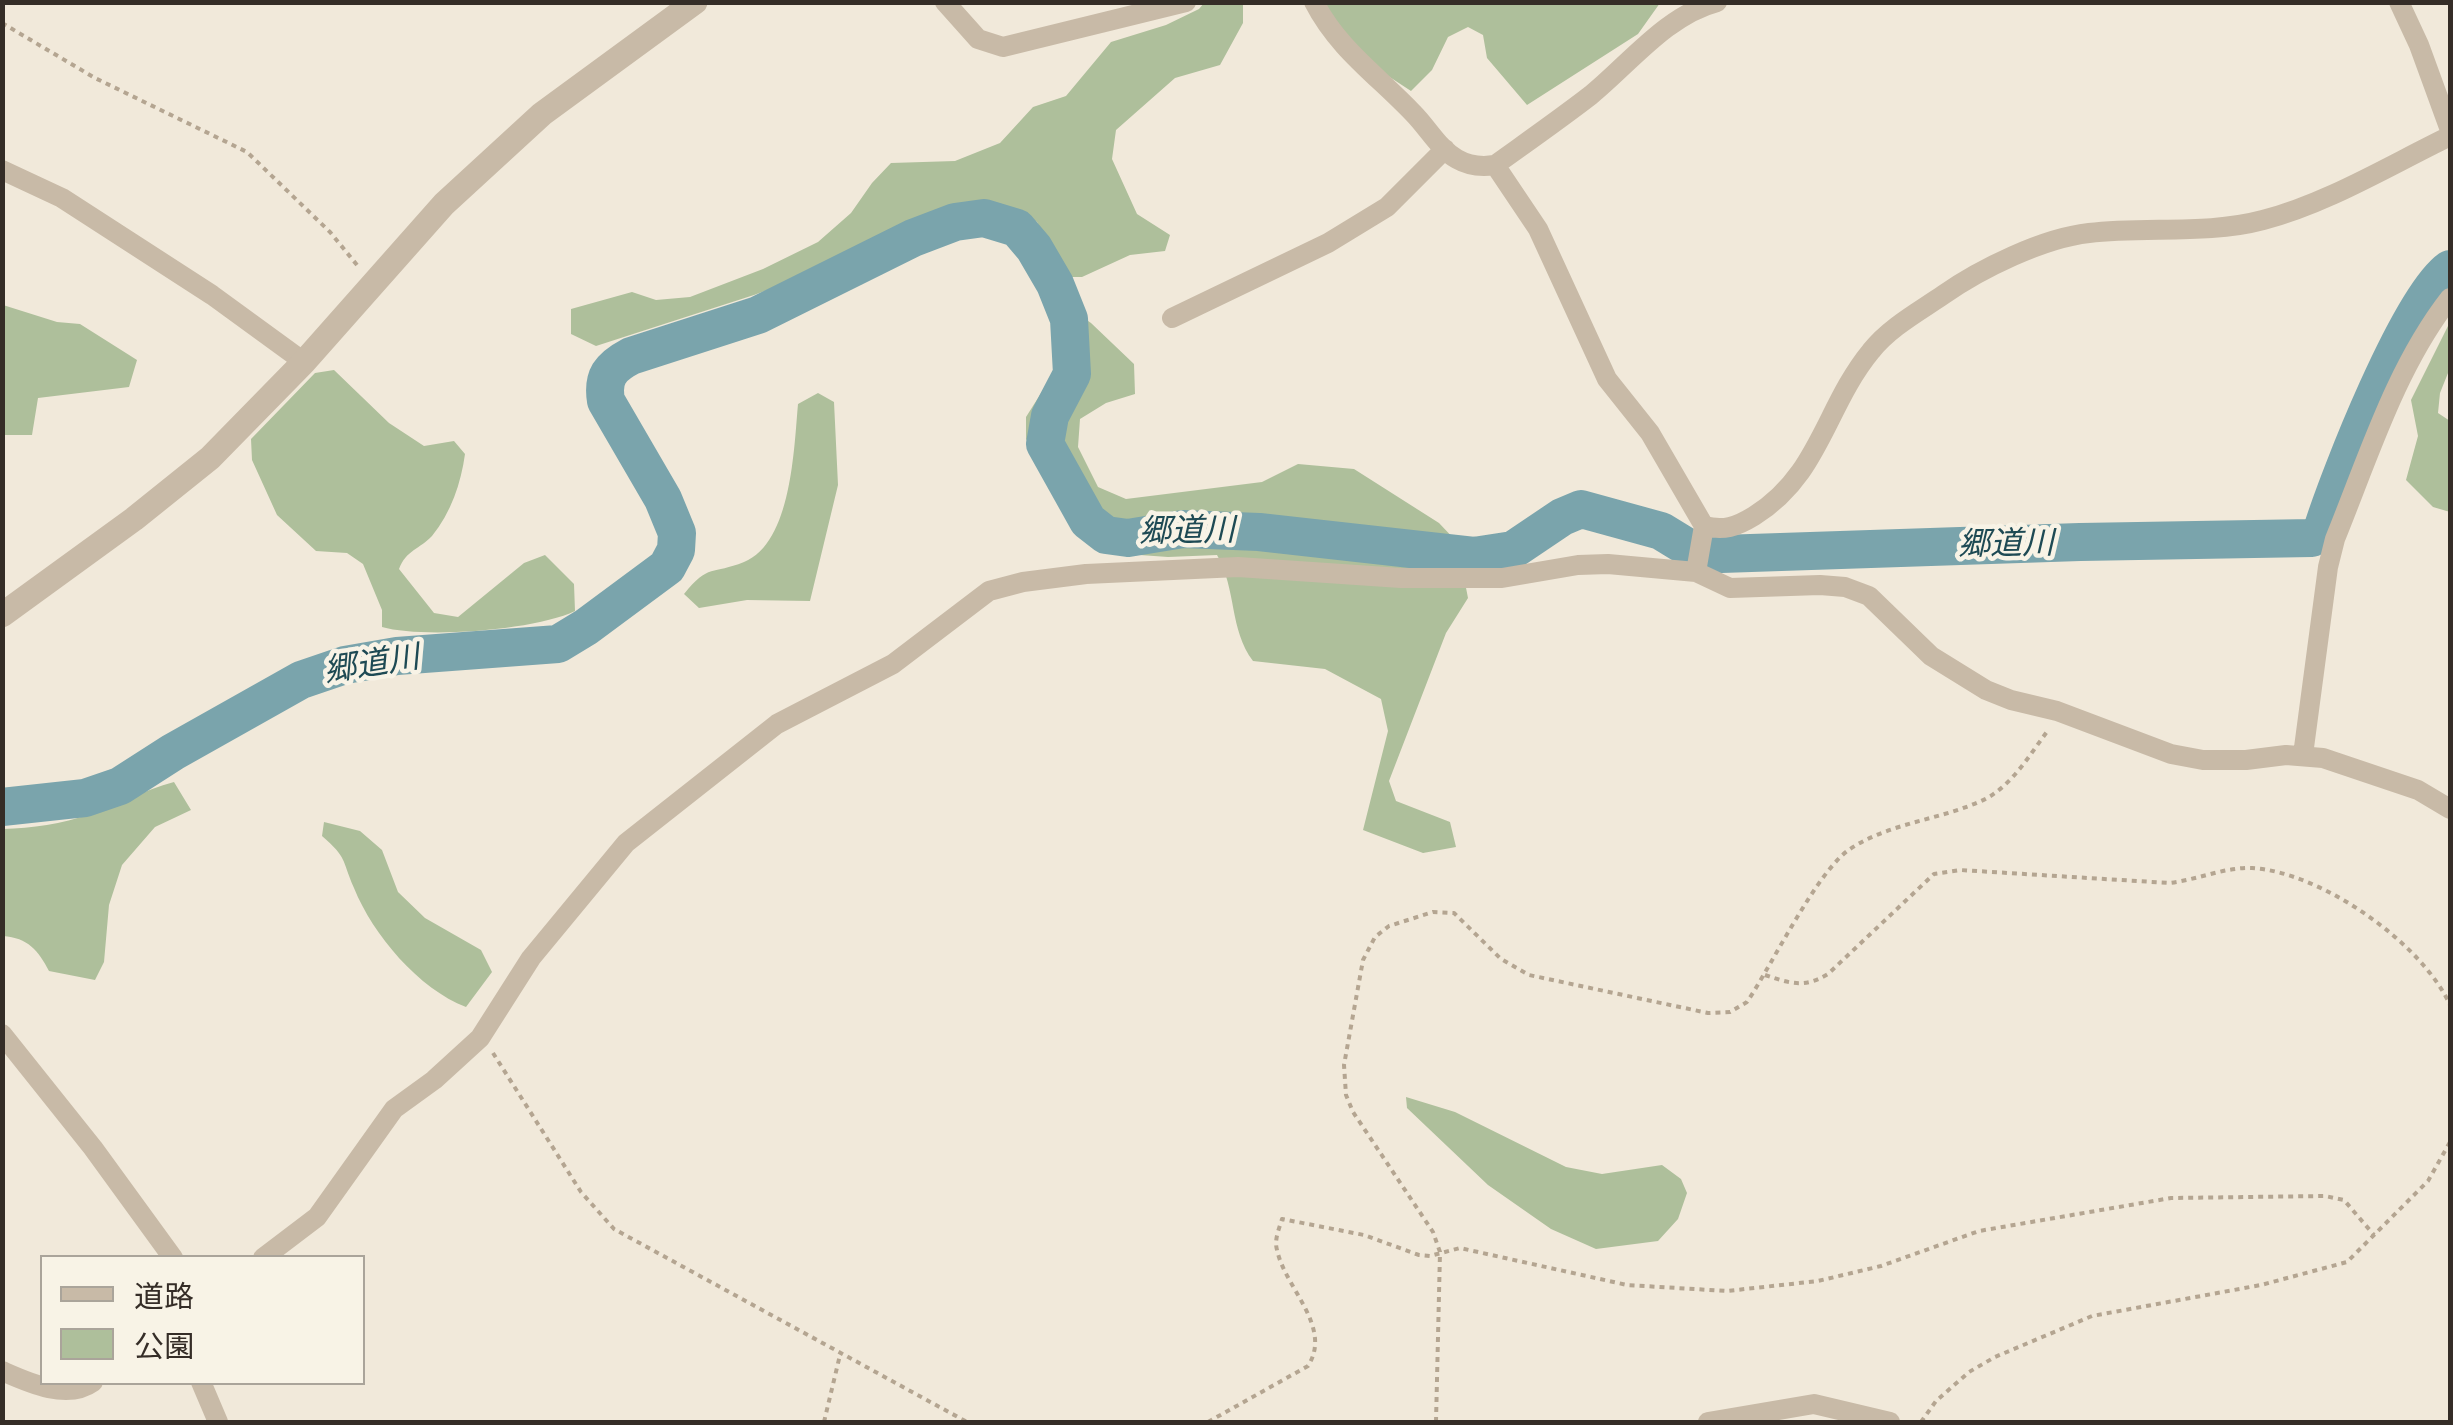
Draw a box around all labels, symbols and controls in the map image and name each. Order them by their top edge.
water label: 郷道川 [1139,513,1235,553]
water label: 郷道川 [1958,526,2054,566]
water label: 郷道川 [322,640,422,692]
legend [40,1255,365,1385]
text: 道路 [134,1279,194,1314]
text: 公園 [134,1329,194,1364]

